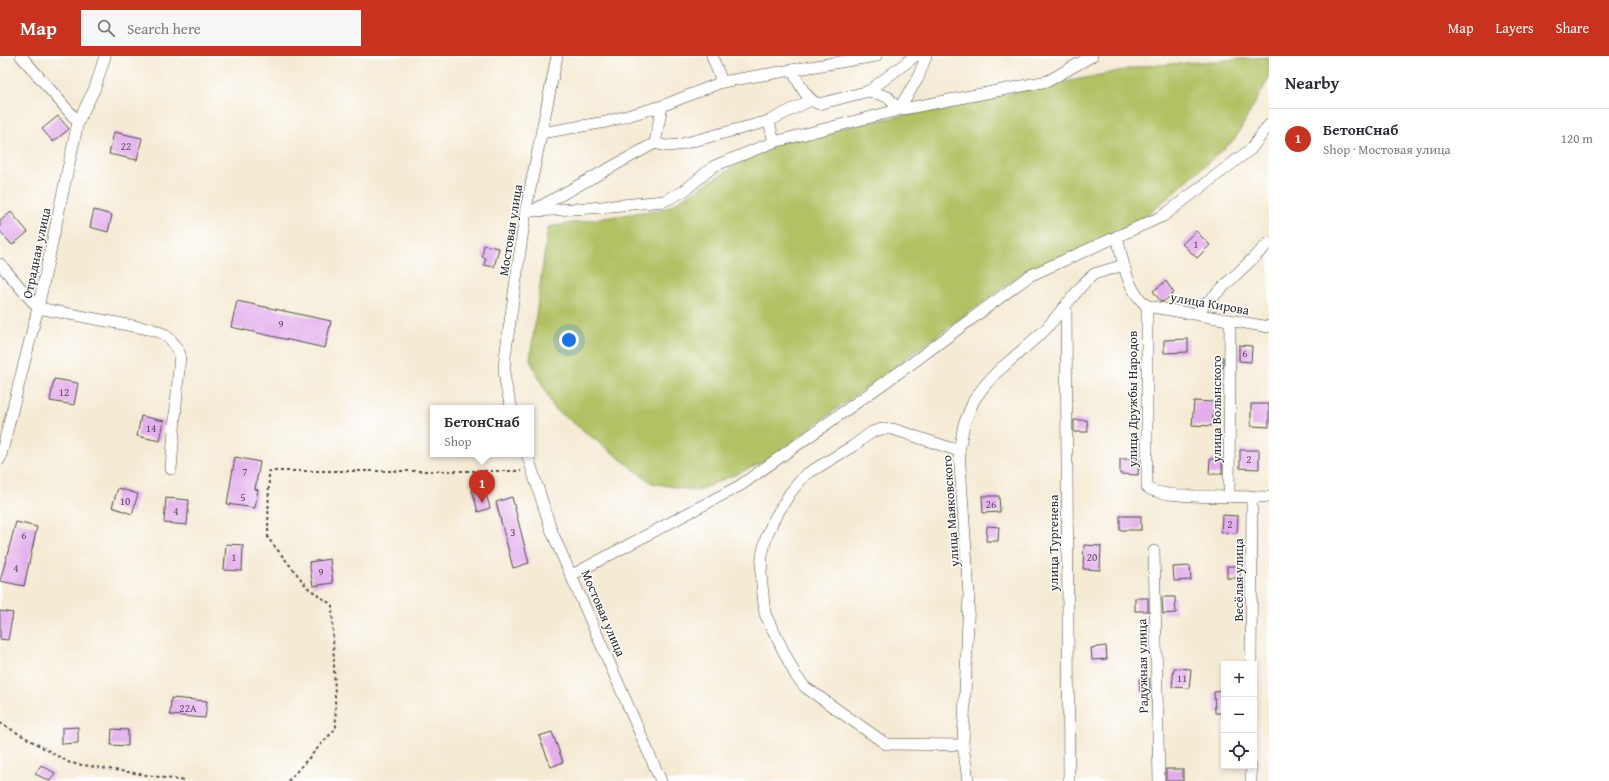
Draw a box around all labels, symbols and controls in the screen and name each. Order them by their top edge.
search box [81,10,361,46]
text: Map [20,14,57,42]
icon: search [95,17,117,39]
text: Search here [127,18,201,39]
text: Map [1448,18,1474,38]
text: Layers [1496,18,1534,38]
text: Share [1556,18,1589,38]
text: Nearby [1285,70,1339,95]
text: БетонСнаб [1323,119,1398,140]
text: 1 [1295,129,1301,148]
text: 120 m [1561,129,1593,148]
house number: 22 [121,138,131,154]
text: Shop · Мостовая улица [1323,140,1451,159]
street label: Мостовая улица [494,182,527,277]
street label: Отрадная улица [18,205,56,300]
house number: 1 [1193,236,1199,252]
street label: улица Кирова [1168,287,1252,320]
house number: 9 [278,316,284,332]
your location [559,330,579,350]
street label: улица Дружбы Народов [1123,331,1142,468]
house number: 6 [1242,345,1248,361]
street label: улица Волынского [1207,355,1226,464]
house number: 12 [59,384,69,400]
popup [430,405,534,457]
text: БетонСнаб [444,411,520,432]
house number: 14 [146,420,156,436]
text: Shop [444,432,472,451]
house number: 2 [1246,451,1252,467]
street label: улица Маяковского [937,454,964,569]
house number: 7 [242,463,248,479]
pin: 1 [469,470,495,503]
house number: 5 [240,489,246,505]
house number: 10 [120,493,130,509]
street label: улица Тургенева [1044,494,1063,592]
house number: 26 [986,496,996,512]
house number: 4 [173,503,179,519]
house number: 2 [1227,516,1233,532]
house number: 3 [510,524,516,540]
house number: 6 [21,527,27,543]
street label: Весёлая улица [1229,538,1248,622]
house number: 1 [231,549,237,565]
house number: 20 [1087,549,1097,565]
house number: 4 [13,560,19,576]
house number: 9 [318,564,324,580]
street label: Мостовая улица [577,567,631,660]
street label: Радужная улица [1132,618,1153,713]
map controls [1221,661,1257,769]
button: + [1221,661,1257,697]
house number: 11 [1177,670,1187,686]
button: − [1221,697,1257,733]
house number: 22А [179,700,197,716]
button: locate [1221,733,1257,769]

